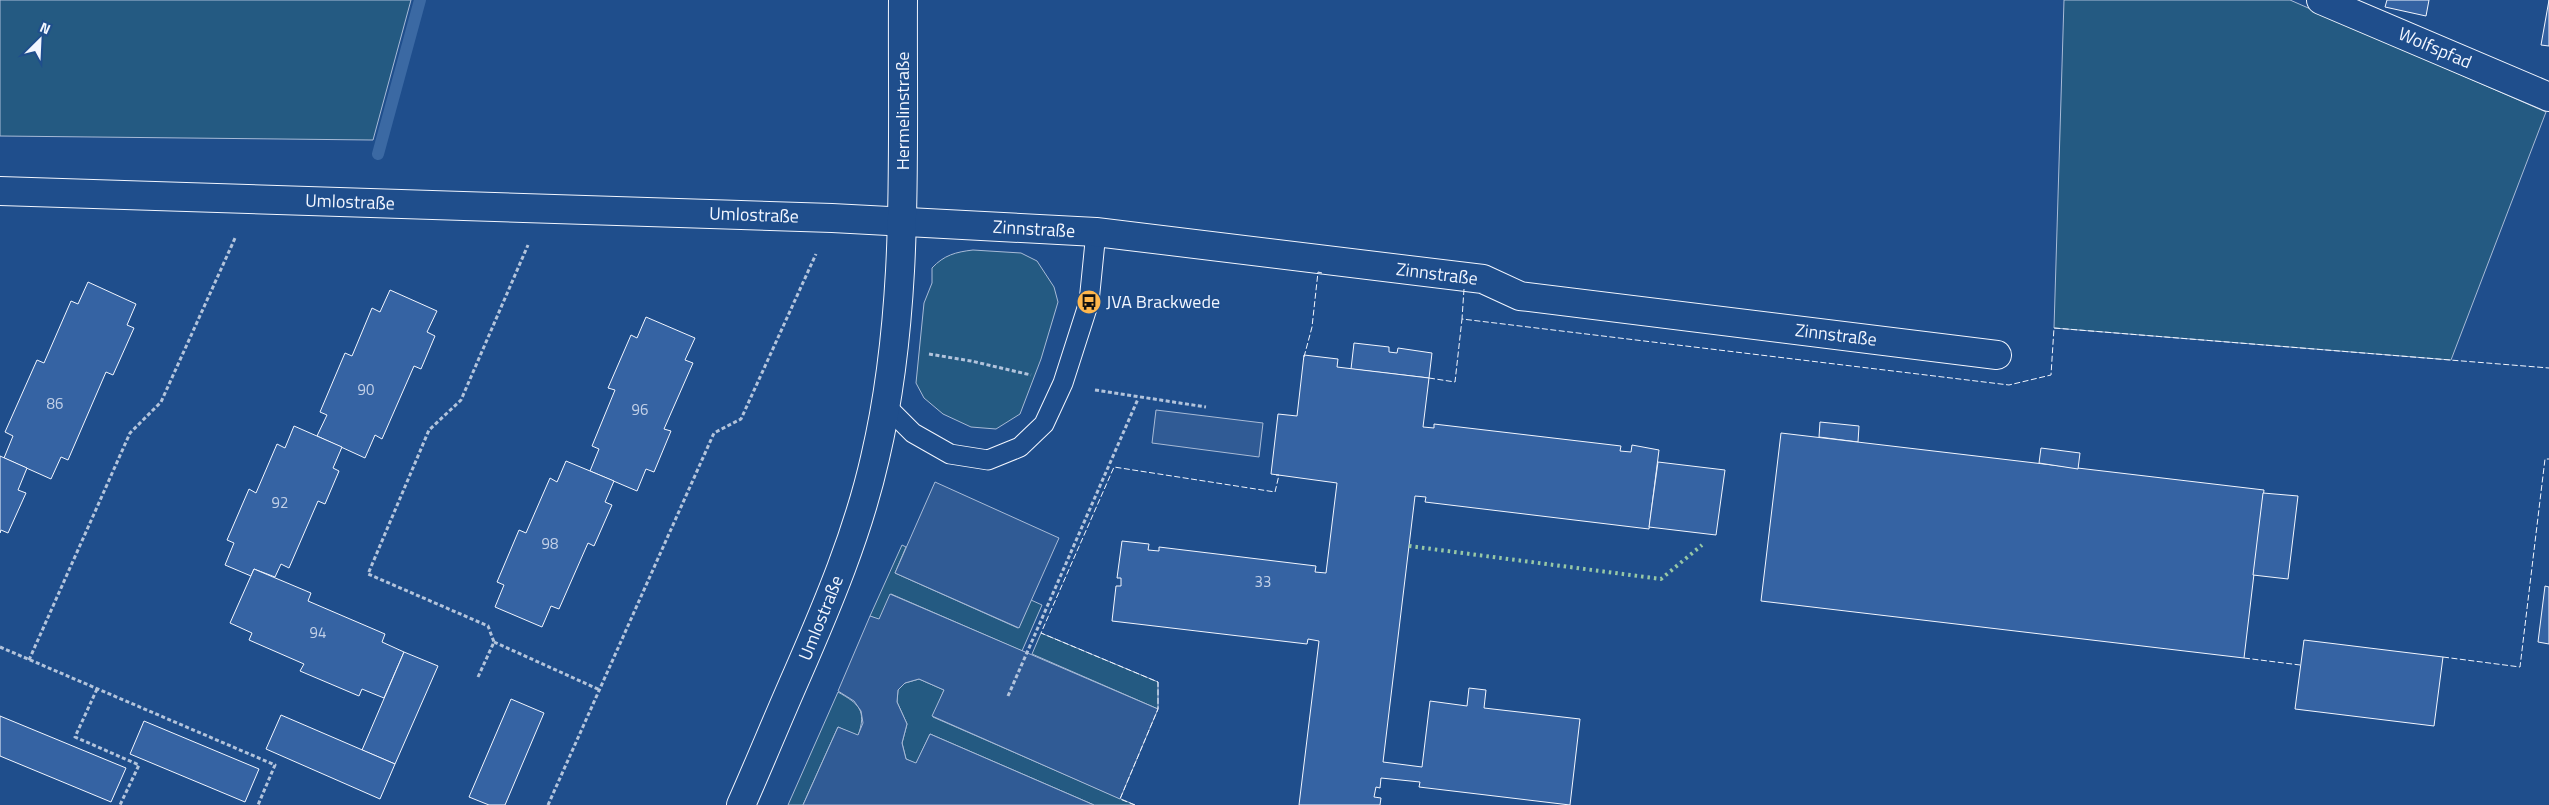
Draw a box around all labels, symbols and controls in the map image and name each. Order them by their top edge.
north arrow [15,15,65,65]
text: N [37,16,54,39]
street label: Wolfspfad [2394,20,2476,75]
street label: Hermelinstraße [889,52,916,170]
street label: Umlostraße [305,186,395,217]
street label: Umlostraße [709,199,799,230]
street label: Zinnstraße [992,213,1076,244]
street label: Zinnstraße [1395,255,1480,292]
place label: JVA Brackwede [1106,288,1220,315]
bus stop icon: JVA Brackwede [1076,289,1102,315]
street label: Zinnstraße [1794,316,1879,353]
house number: 90 [358,378,374,401]
house number: 86 [47,392,63,415]
house number: 96 [632,398,648,421]
house number: 92 [272,491,288,514]
house number: 98 [542,532,558,555]
house number: 33 [1255,570,1271,593]
street label: Umlostraße [791,571,850,664]
house number: 94 [310,621,326,644]

